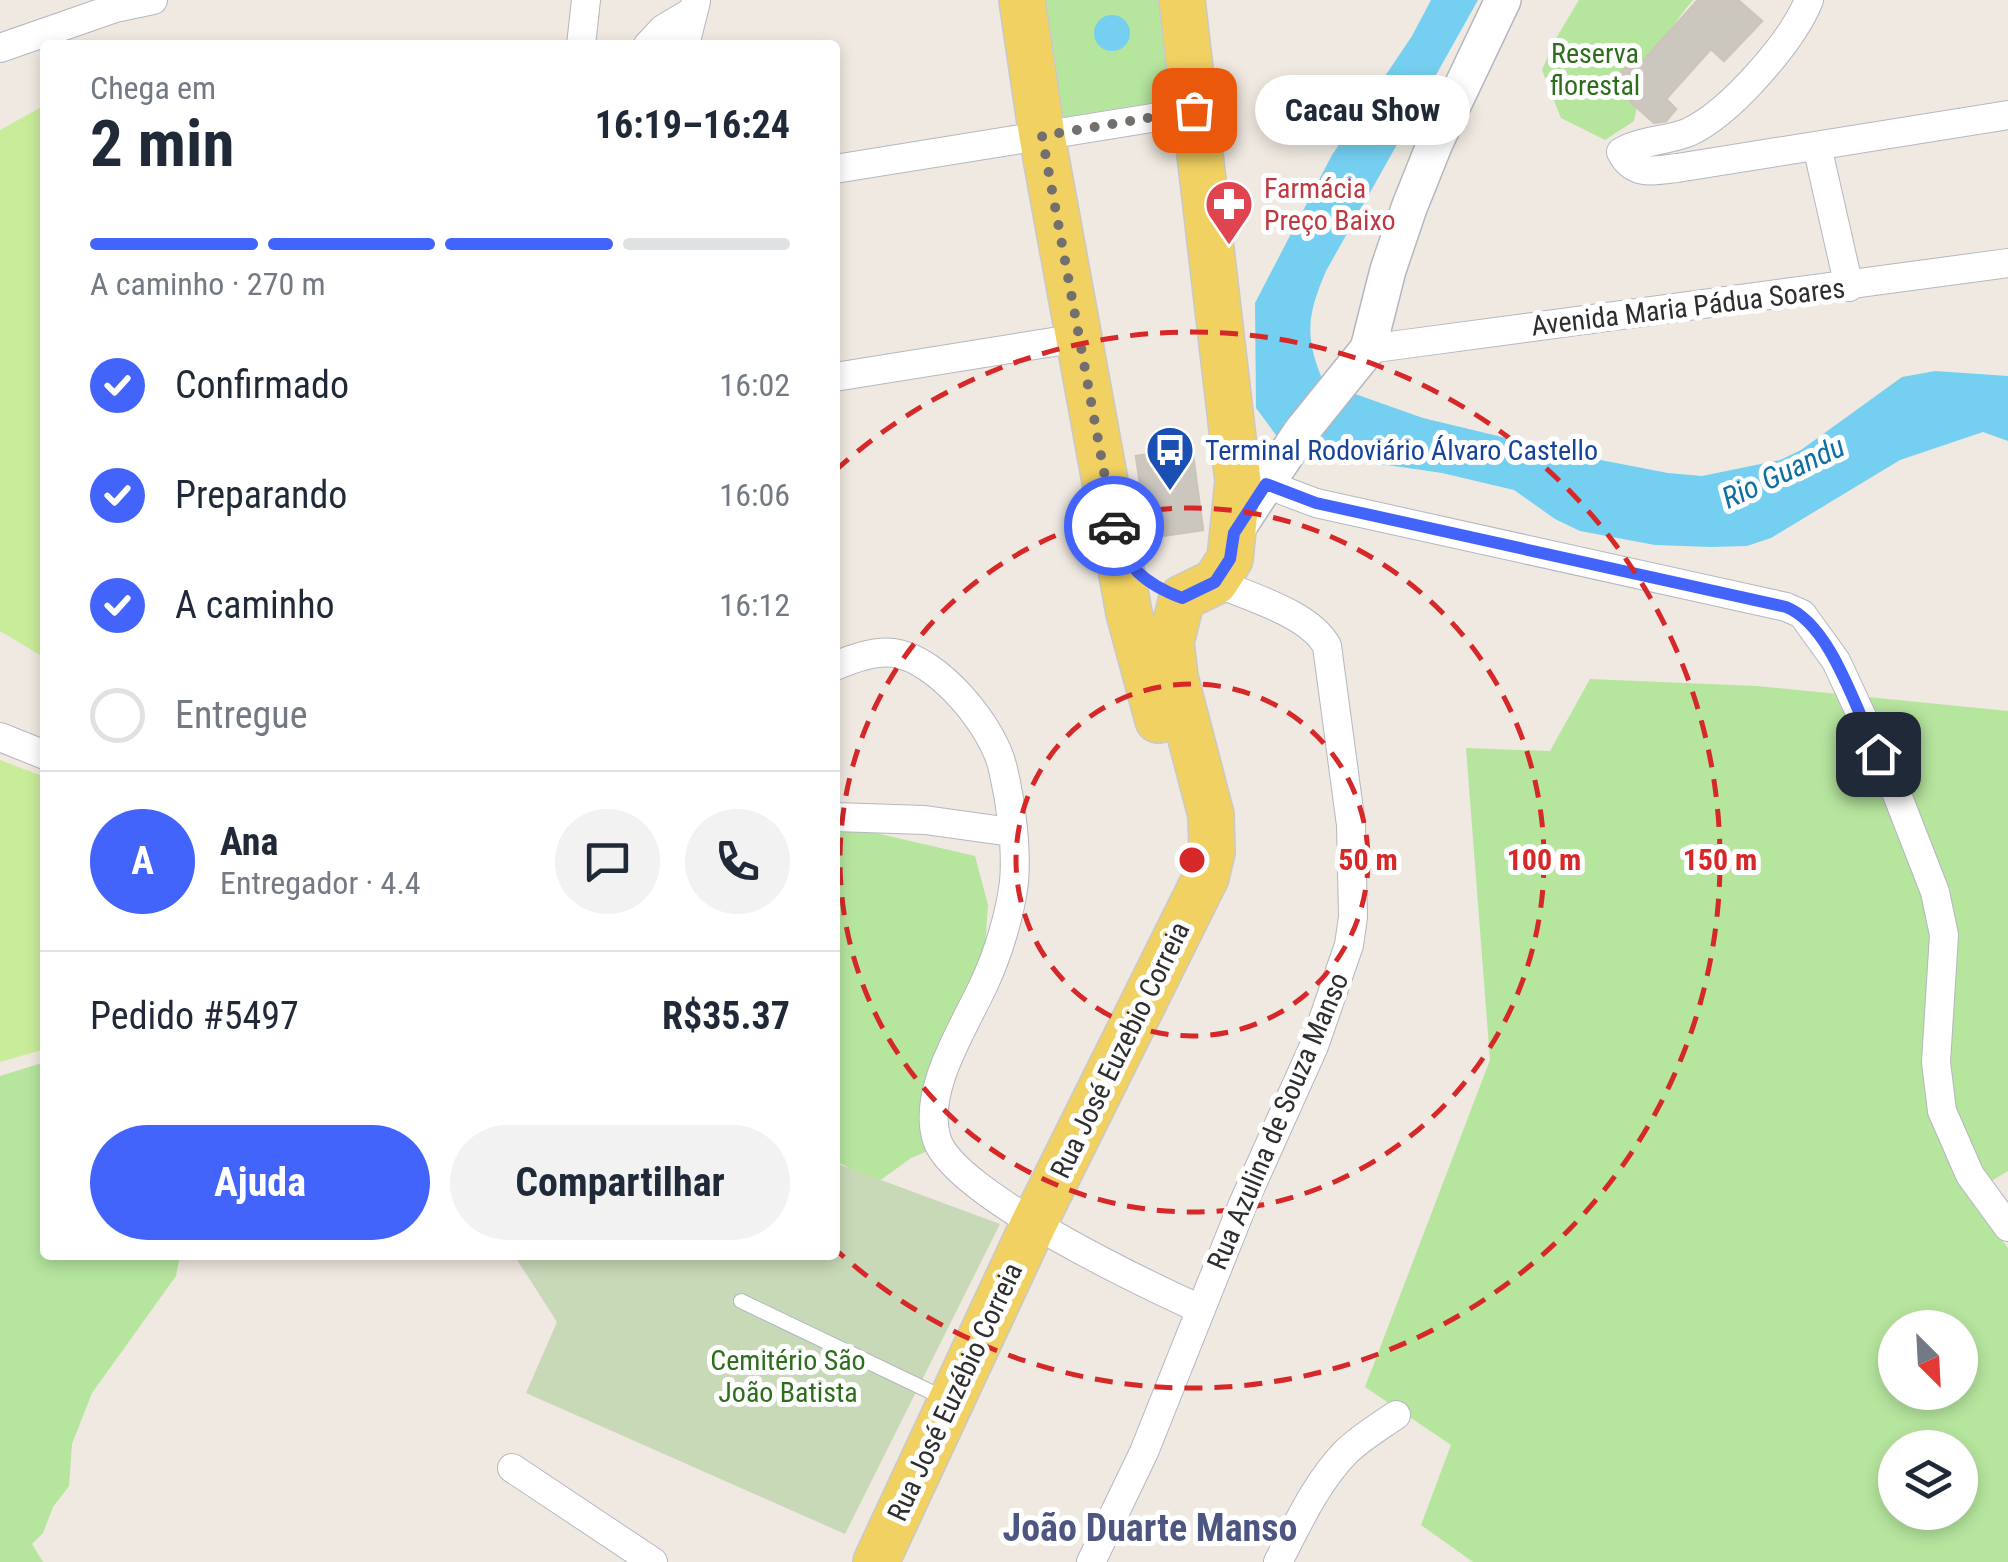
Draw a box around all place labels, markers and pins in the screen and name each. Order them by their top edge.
pin [1152,68,1237,153]
callout: Cacau Show [1254,75,1469,145]
place label: Farmácia Preço Baixo [1264,172,1396,237]
pharmacy icon: Farmácia Preço Baixo [1203,178,1255,246]
bus stop icon: Terminal Rodoviário Álvaro Castello [1144,424,1196,492]
place label: Terminal Rodoviário Álvaro Castello [1205,434,1598,467]
pin [1836,712,1921,797]
centre of rings [1174,842,1210,878]

